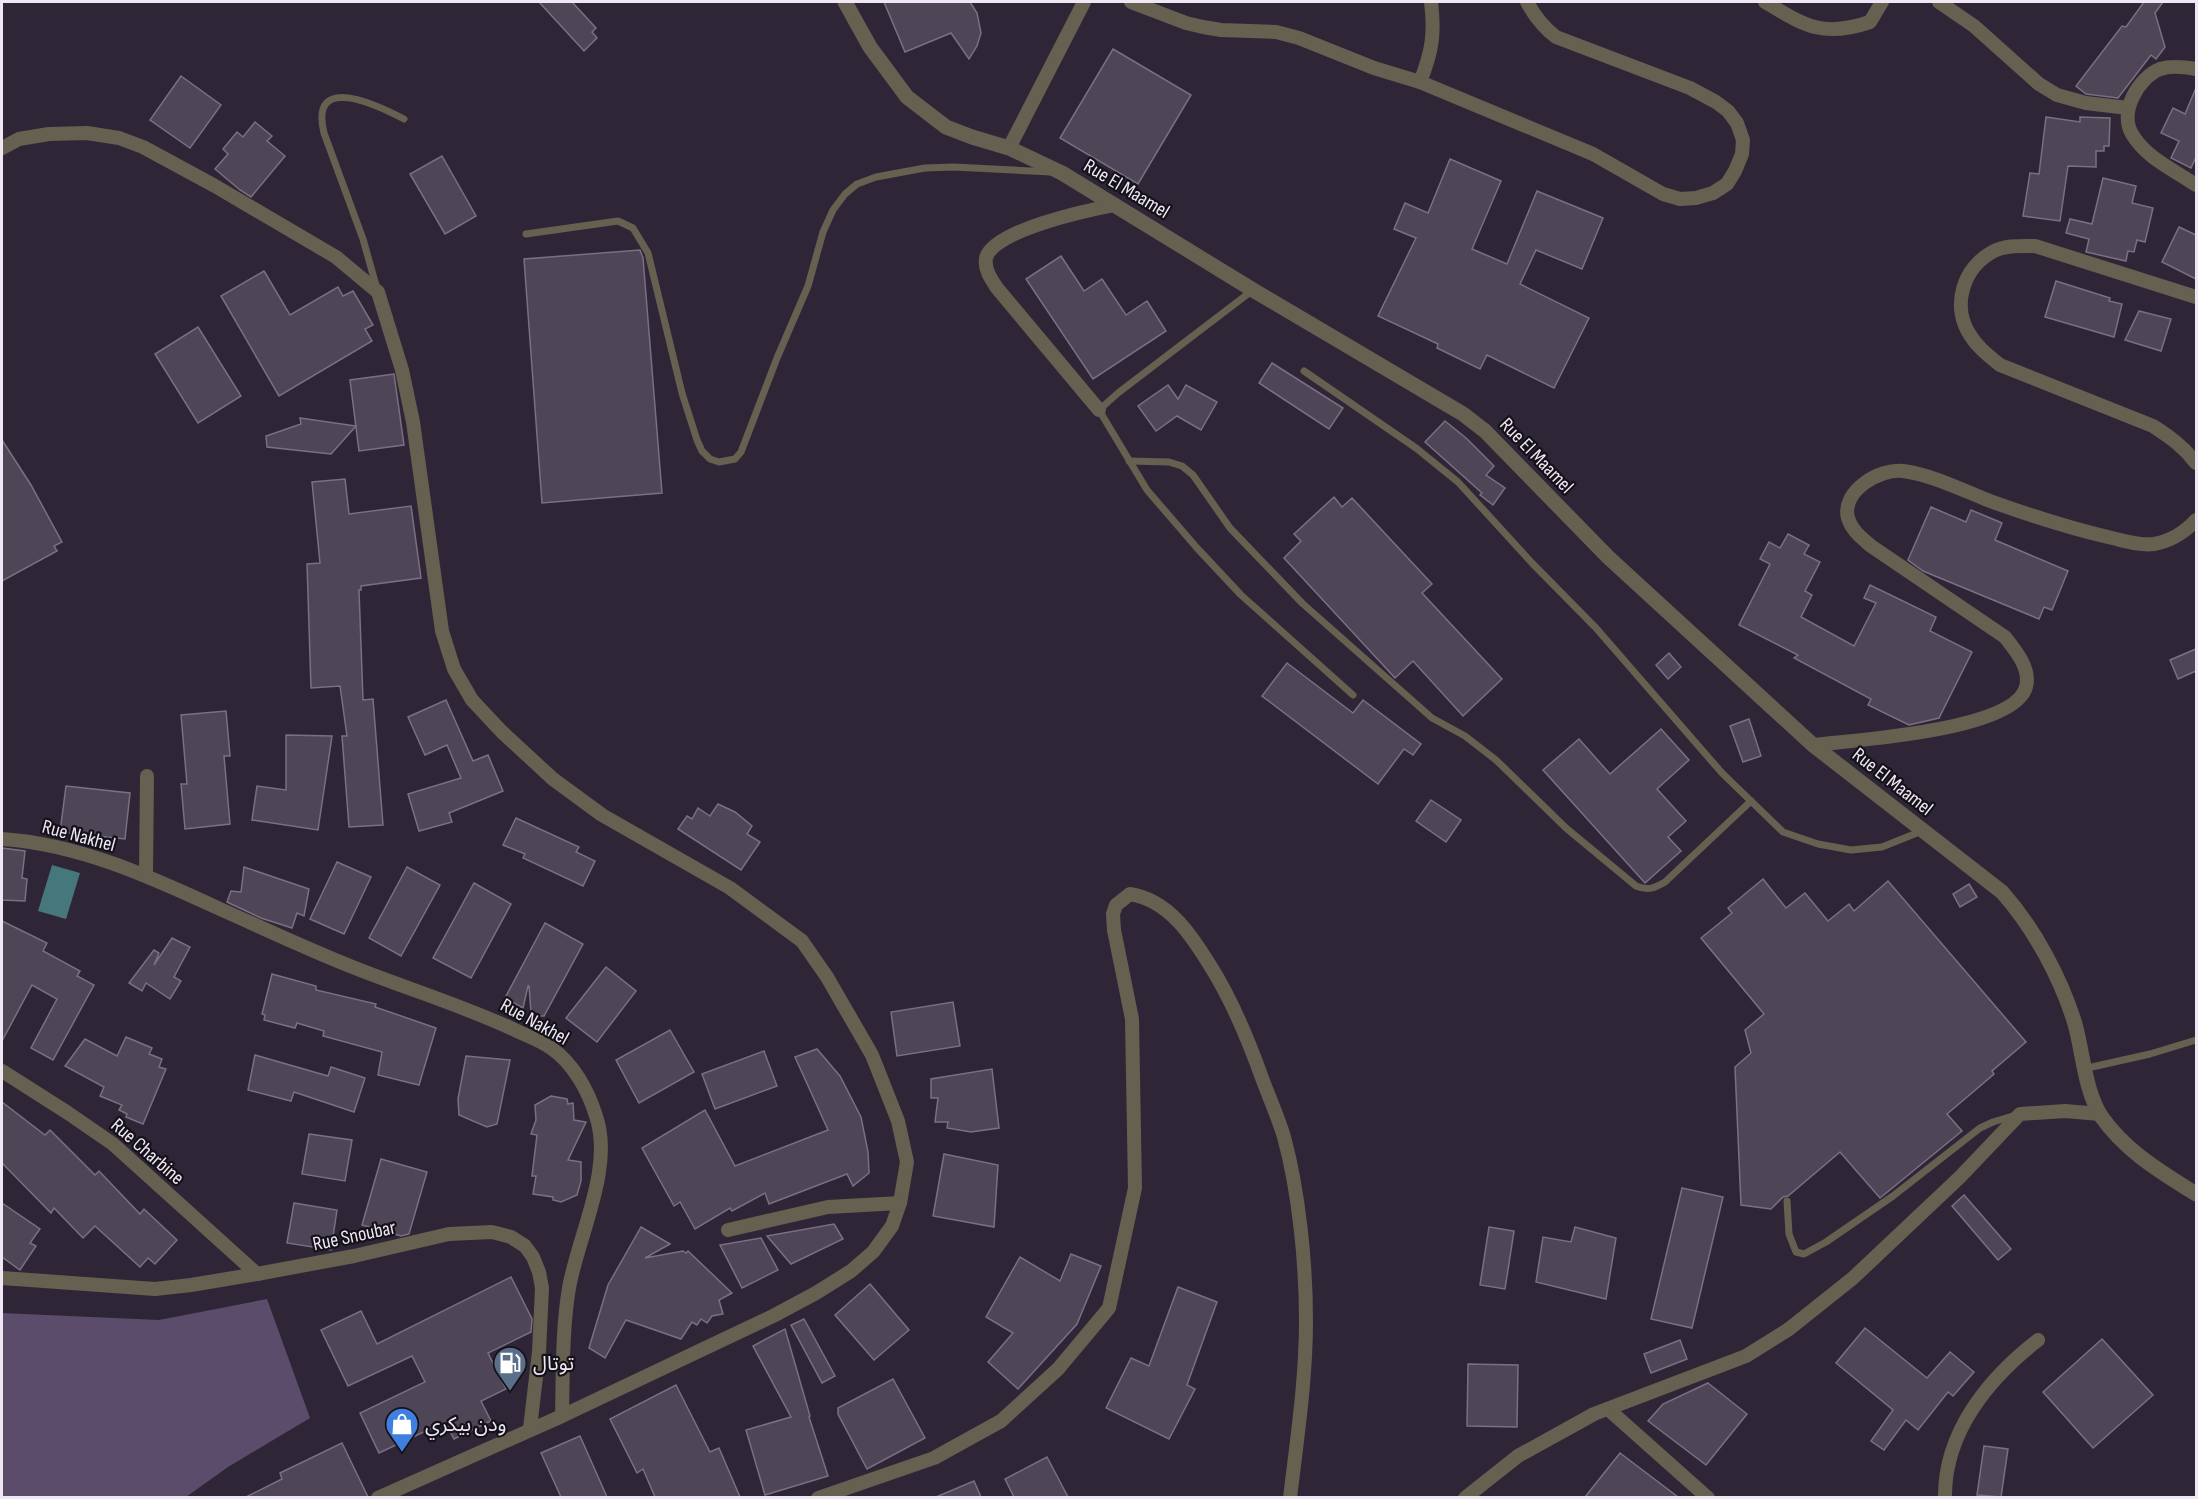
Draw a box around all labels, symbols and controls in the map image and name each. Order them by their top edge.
street label: Rue El Maamel [1079,154,1174,224]
street label: Rue El Maamel [1494,413,1578,499]
street label: Rue El Maamel [1847,743,1938,821]
street label: Rue Nakhel [40,815,118,857]
street label: Rue Nakhel [496,993,573,1050]
street label: Rue Charbine [106,1113,189,1190]
street label: Rue Snoubar [310,1215,398,1256]
fuel station icon: توتال [492,1345,528,1392]
place label: توتال [533,1352,574,1376]
shop icon: ودن بيكري [384,1406,420,1453]
place label: ودن بيكري [425,1413,506,1440]

